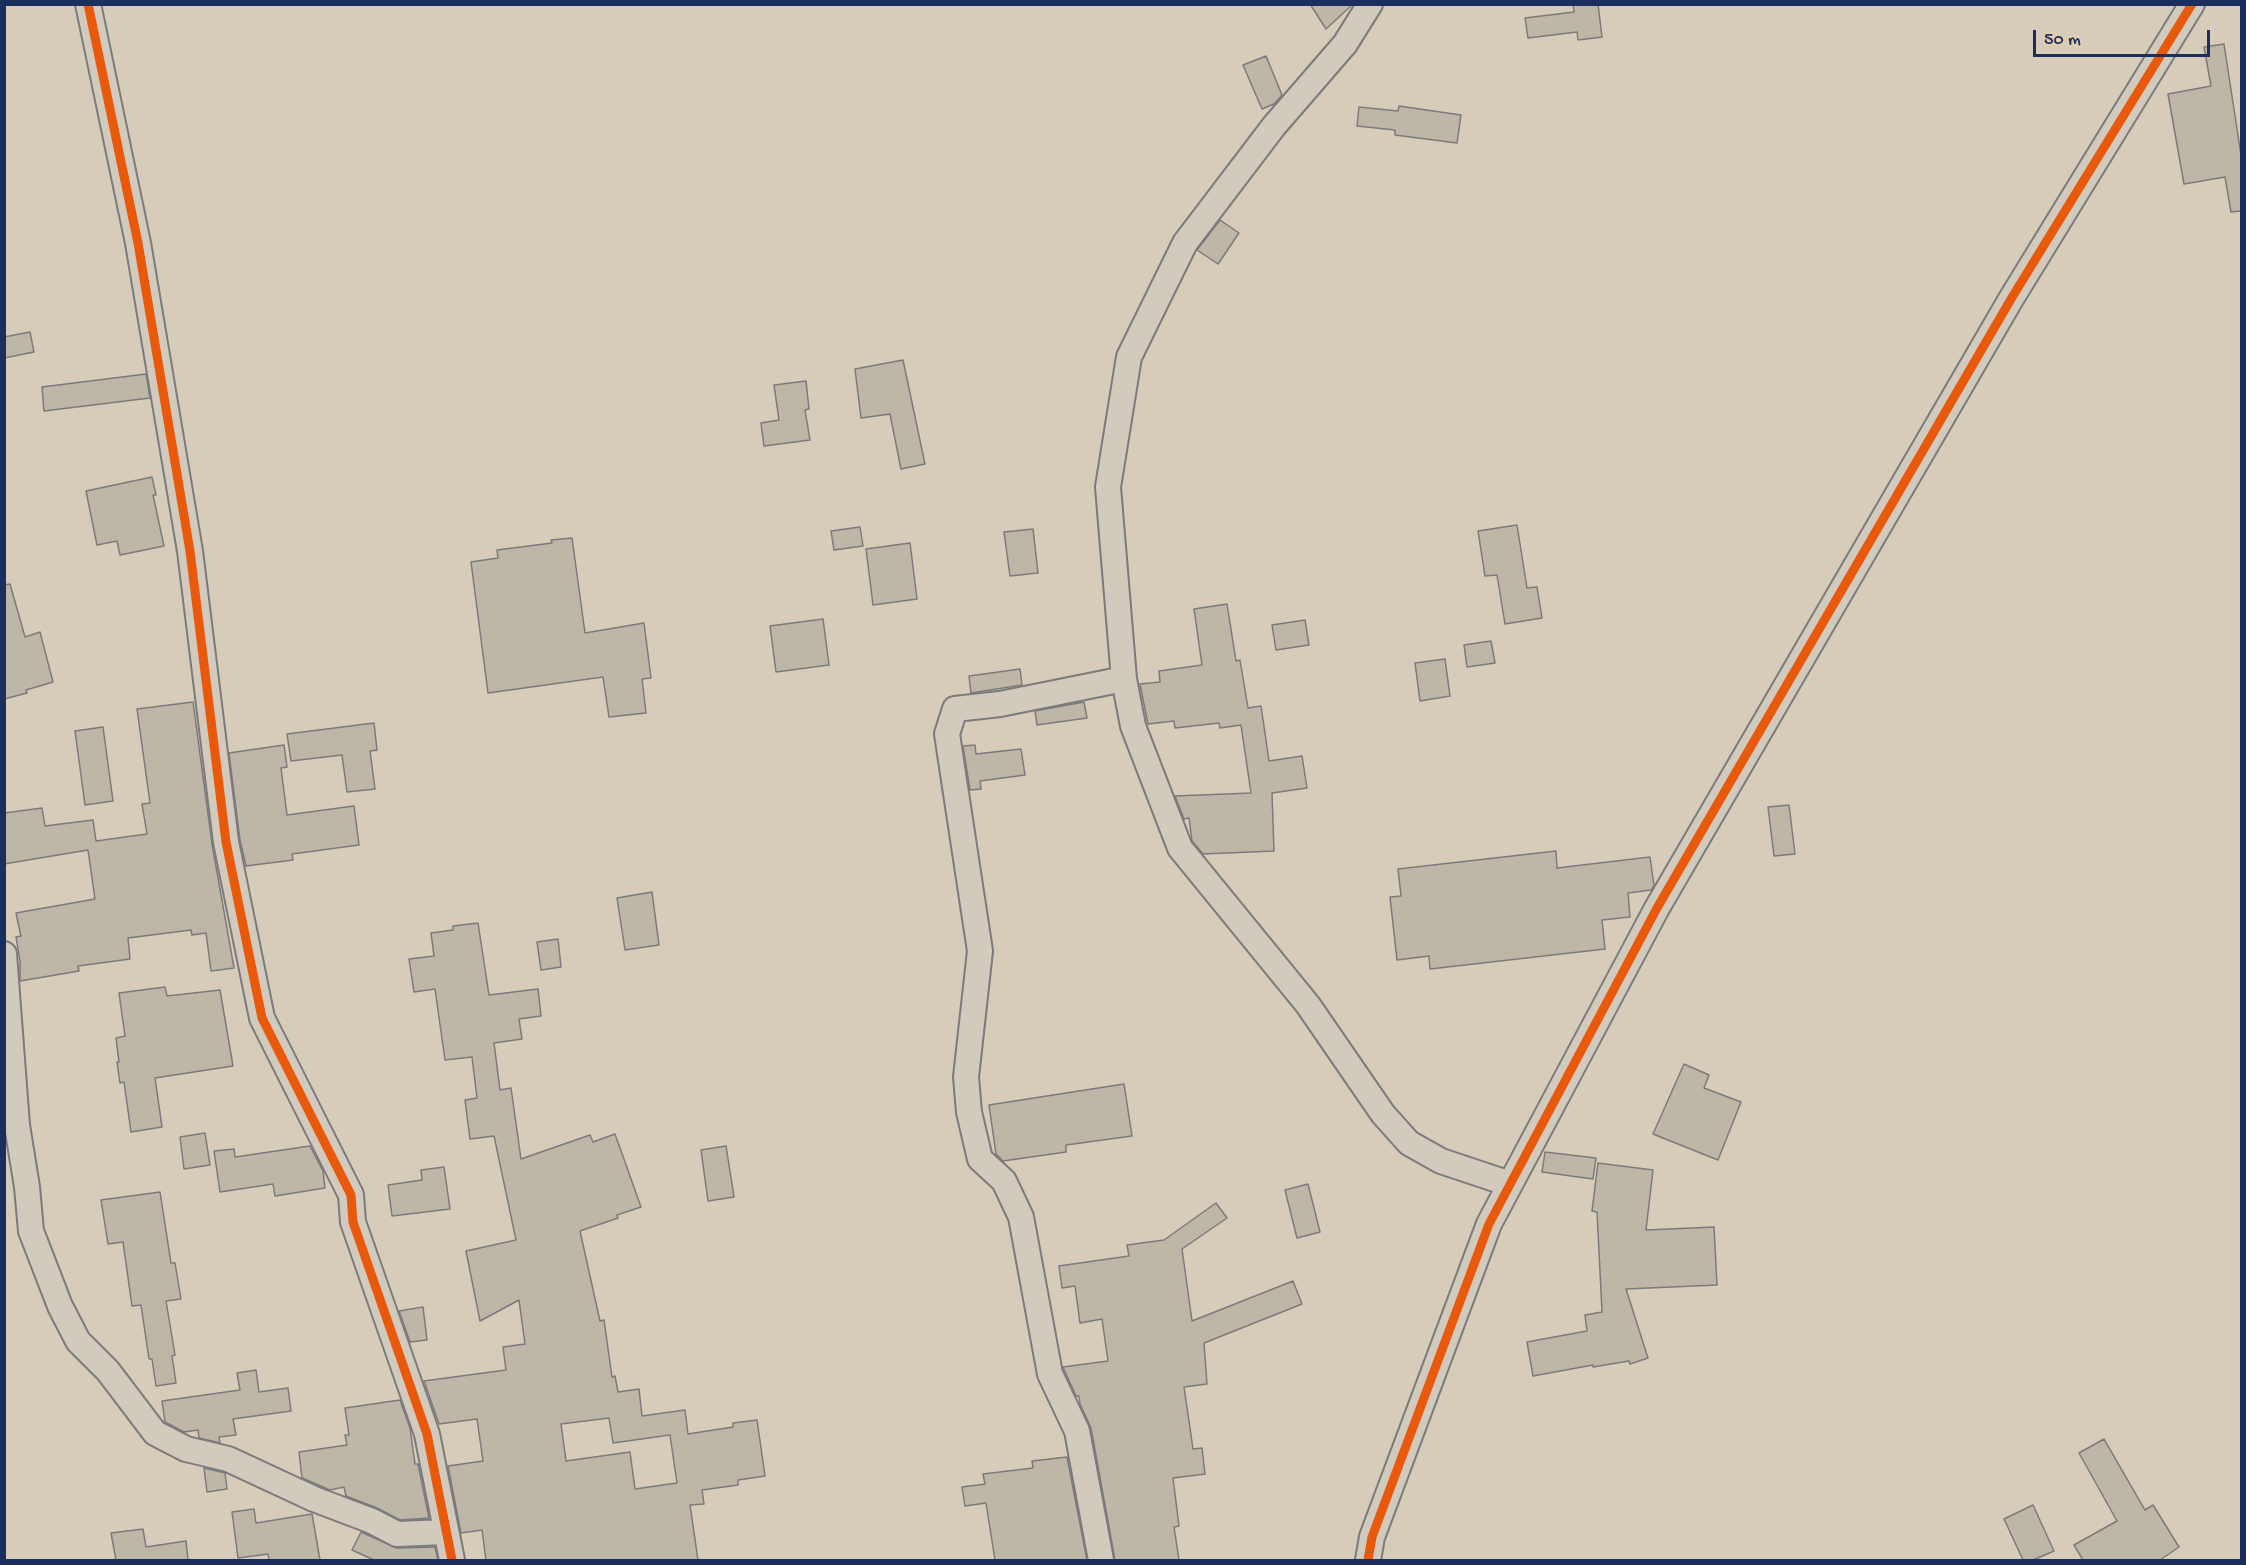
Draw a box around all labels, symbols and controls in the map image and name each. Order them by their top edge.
scale bar [2036,18,2213,56]
text: 50 m [2044,30,2081,51]

